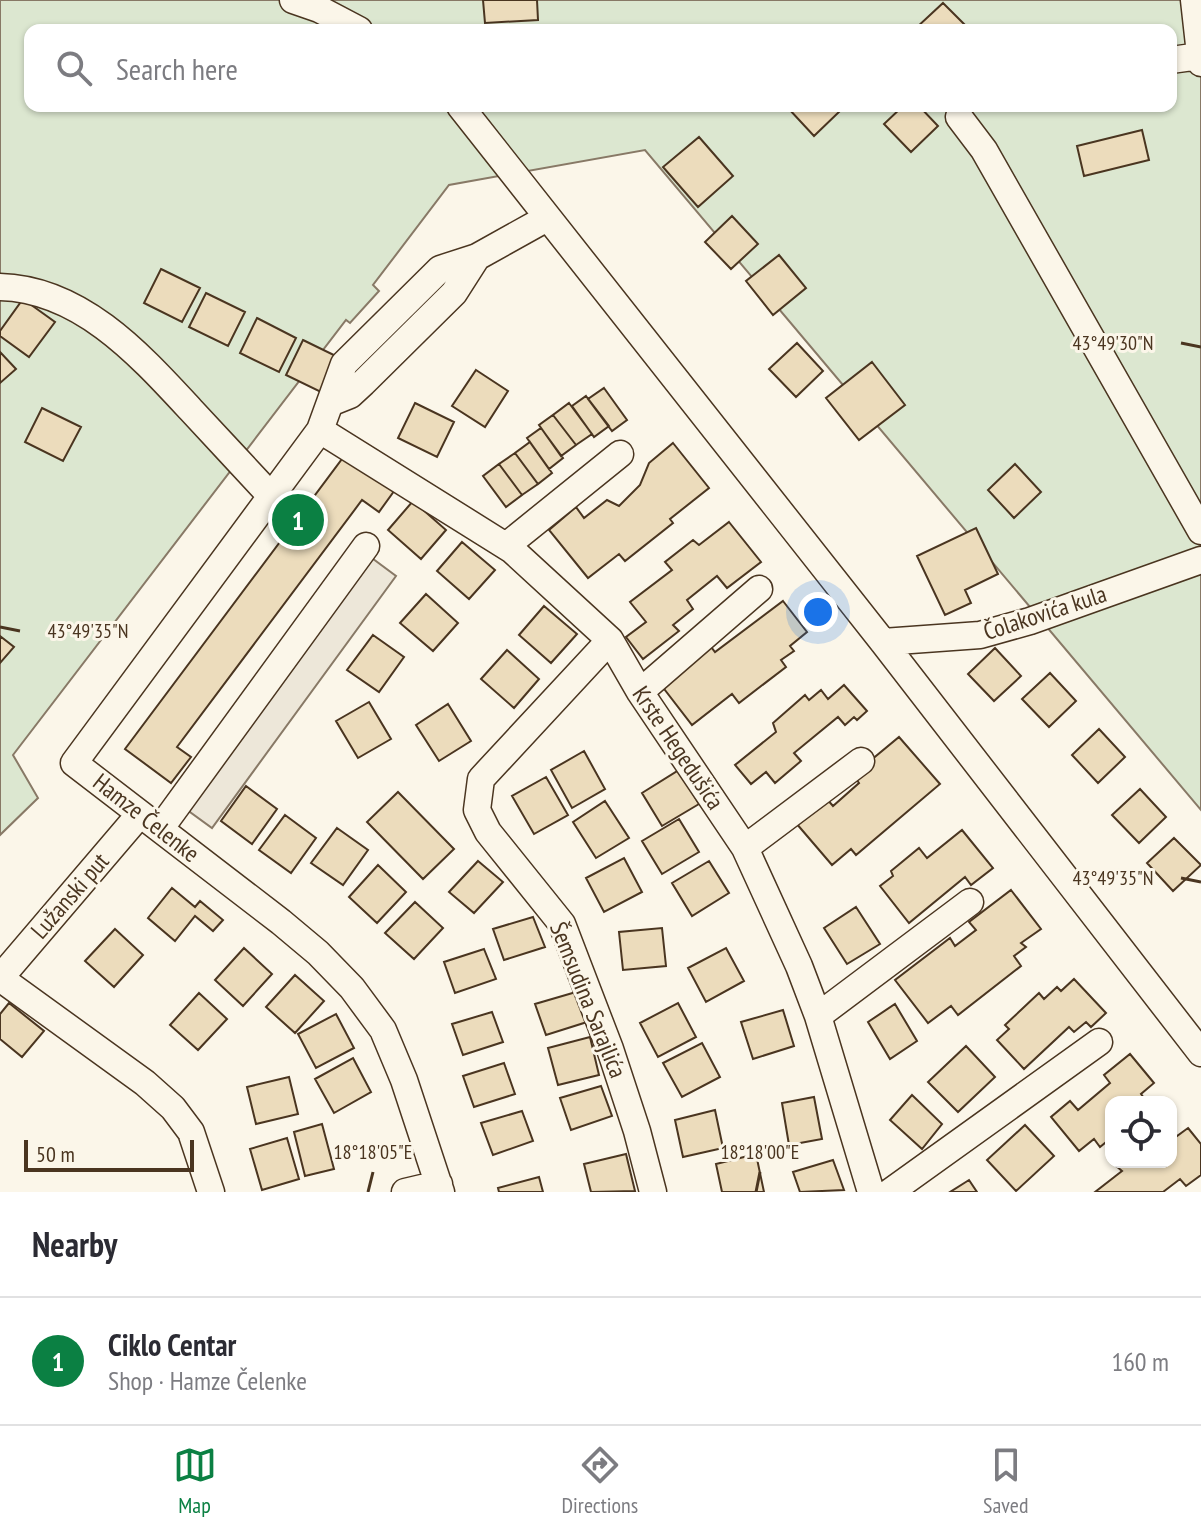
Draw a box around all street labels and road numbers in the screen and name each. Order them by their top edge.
street label: Čolakovića kula [979,578,1110,647]
street label: Krste Hegedušića [626,680,731,815]
street label: Hamze Čelenke [87,766,206,869]
street label: Lužanski put [24,846,116,945]
street label: Šemsudina Sarajlića [543,917,634,1082]

